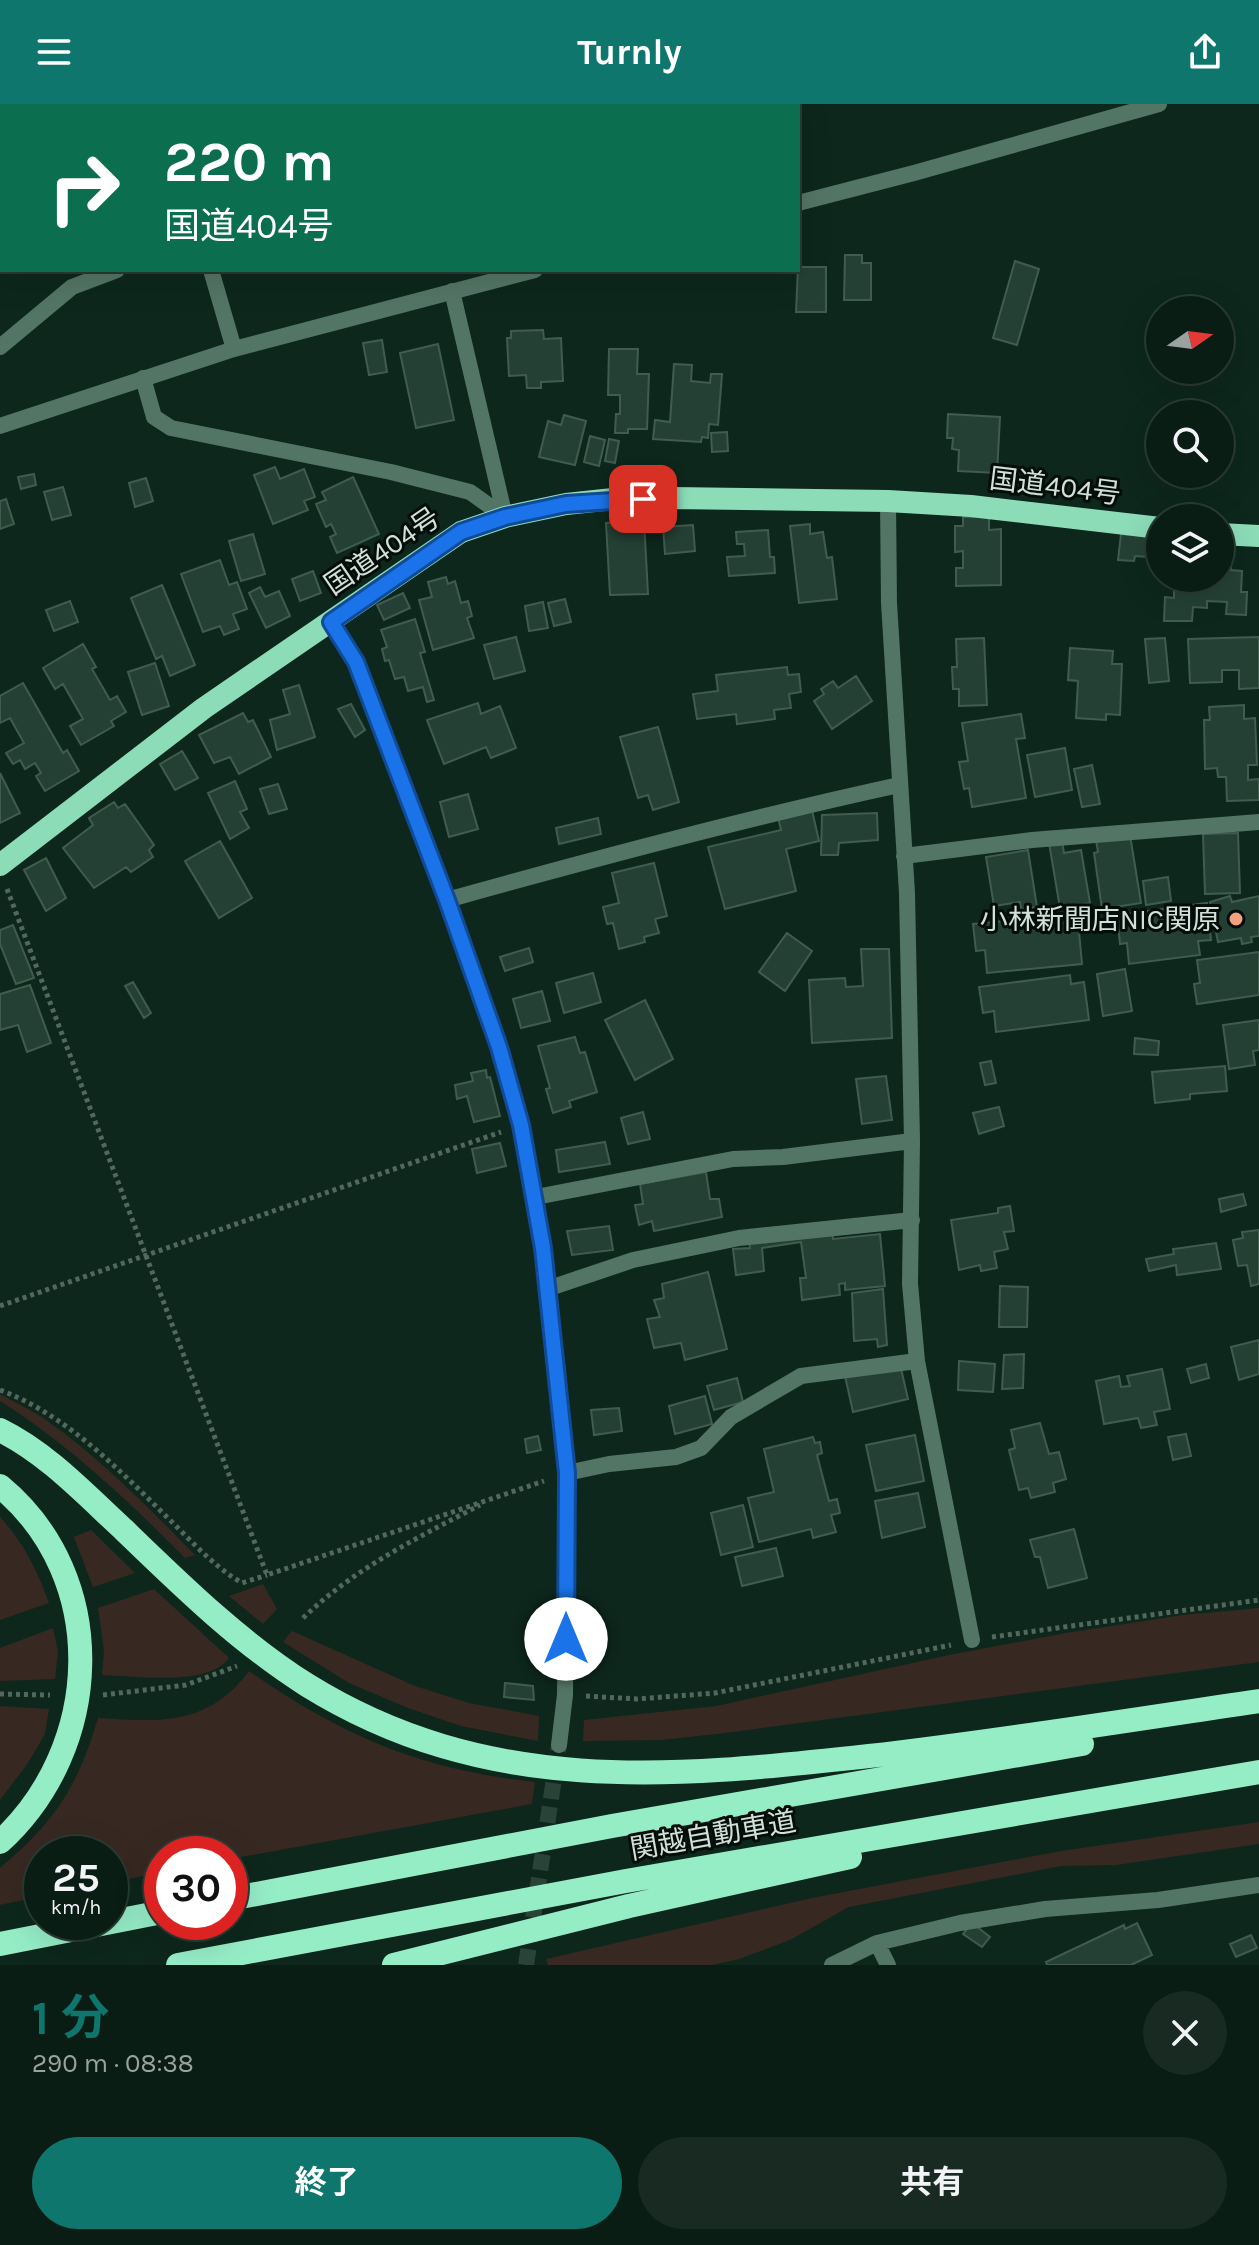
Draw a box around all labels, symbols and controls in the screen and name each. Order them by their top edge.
icon: menu [32,30,76,74]
icon: share [1183,30,1227,74]
text: Turnly [577,31,682,73]
text: 220 m [164,129,335,194]
icon: right [32,136,136,240]
text: 国道404号 [164,205,334,247]
north arrow [1146,296,1234,384]
map controls [1146,296,1234,592]
button: search [1146,400,1234,488]
street label: 国道404号 [988,462,1122,510]
pin [609,465,677,533]
icon: arrive [621,477,665,521]
street label: 国道404号 [318,500,446,602]
button: layers [1146,504,1234,592]
place label: 小林新聞店NIC関原 [980,903,1220,936]
marker: 小林新聞店NIC関原 [1227,910,1245,928]
position arrow [524,1597,608,1681]
street label: 関越自動車道 [627,1804,799,1866]
speed limit sign: 30 [144,1836,248,1940]
text: 25 [52,1854,100,1901]
text: km/h [51,1896,101,1919]
text: 1 分 [32,1990,109,2046]
button: close [1143,1991,1227,2075]
text: 290 m · 08:38 [32,2048,194,2079]
button: 終了 [32,2137,622,2229]
button: 共有 [638,2137,1227,2229]

